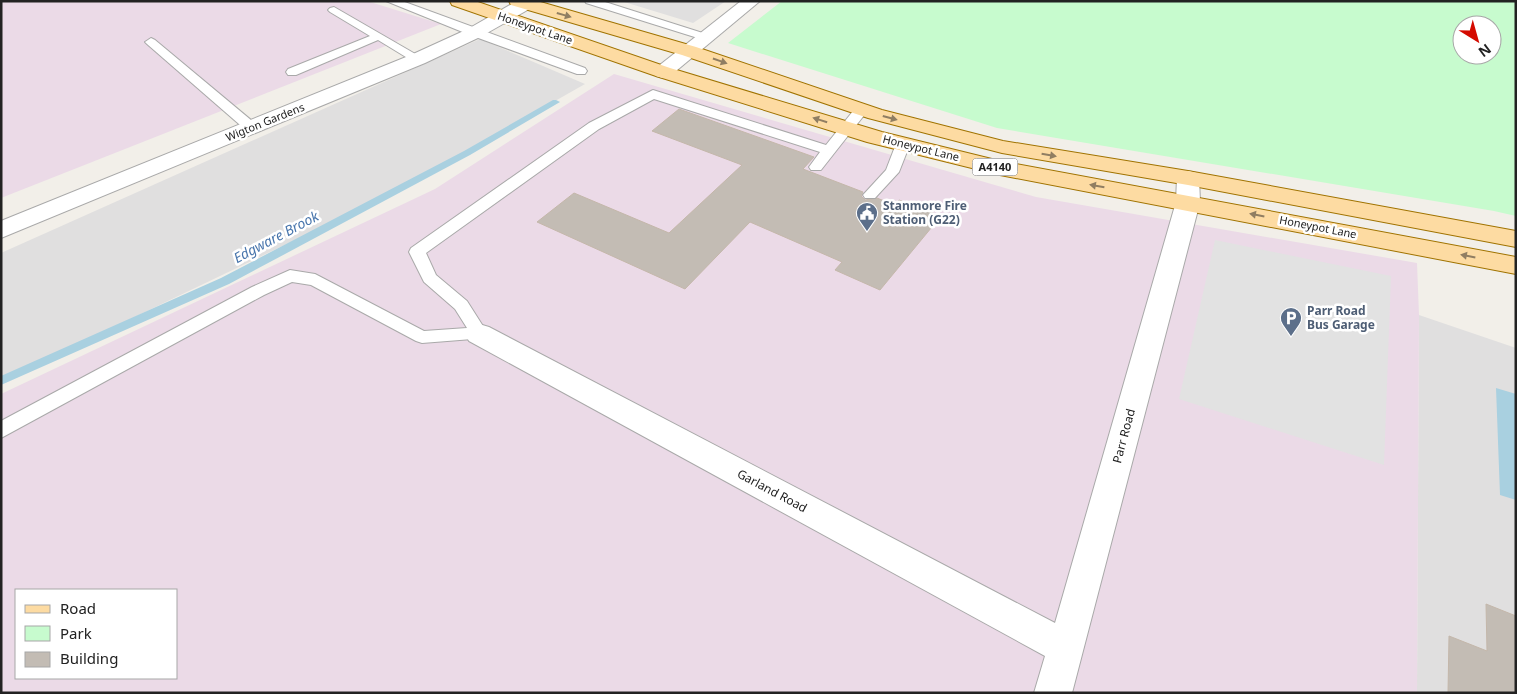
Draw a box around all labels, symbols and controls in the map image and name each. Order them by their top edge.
street label: Honeypot Lane [496,8,575,47]
one-way arrow [556,11,571,19]
north arrow [1452,15,1502,65]
text: N [1475,40,1495,62]
one-way arrow [712,58,727,66]
street label: Wigton Gardens [223,99,306,144]
one-way arrow [883,114,898,122]
one-way arrow [812,116,827,124]
street label: Honeypot Lane [881,131,961,164]
one-way arrow [1041,151,1057,159]
road number: A4140 [972,158,1018,176]
one-way arrow [1089,181,1105,189]
place label: Stanmore Fire Station (G22) [883,197,967,228]
public building icon: Stanmore Fire Station (G22) [855,201,879,232]
water label: Edgware Brook [230,206,323,267]
one-way arrow [1248,211,1264,219]
street label: Honeypot Lane [1278,212,1358,241]
one-way arrow [1460,252,1476,260]
place label: Parr Road Bus Garage [1307,302,1375,333]
parking icon: Parr Road Bus Garage [1279,306,1303,337]
street label: Parr Road [1108,407,1139,465]
street label: Garland Road [734,465,810,516]
legend [15,589,178,679]
text: Road [60,598,96,618]
text: Park [60,623,92,643]
text: Building [60,648,118,668]

